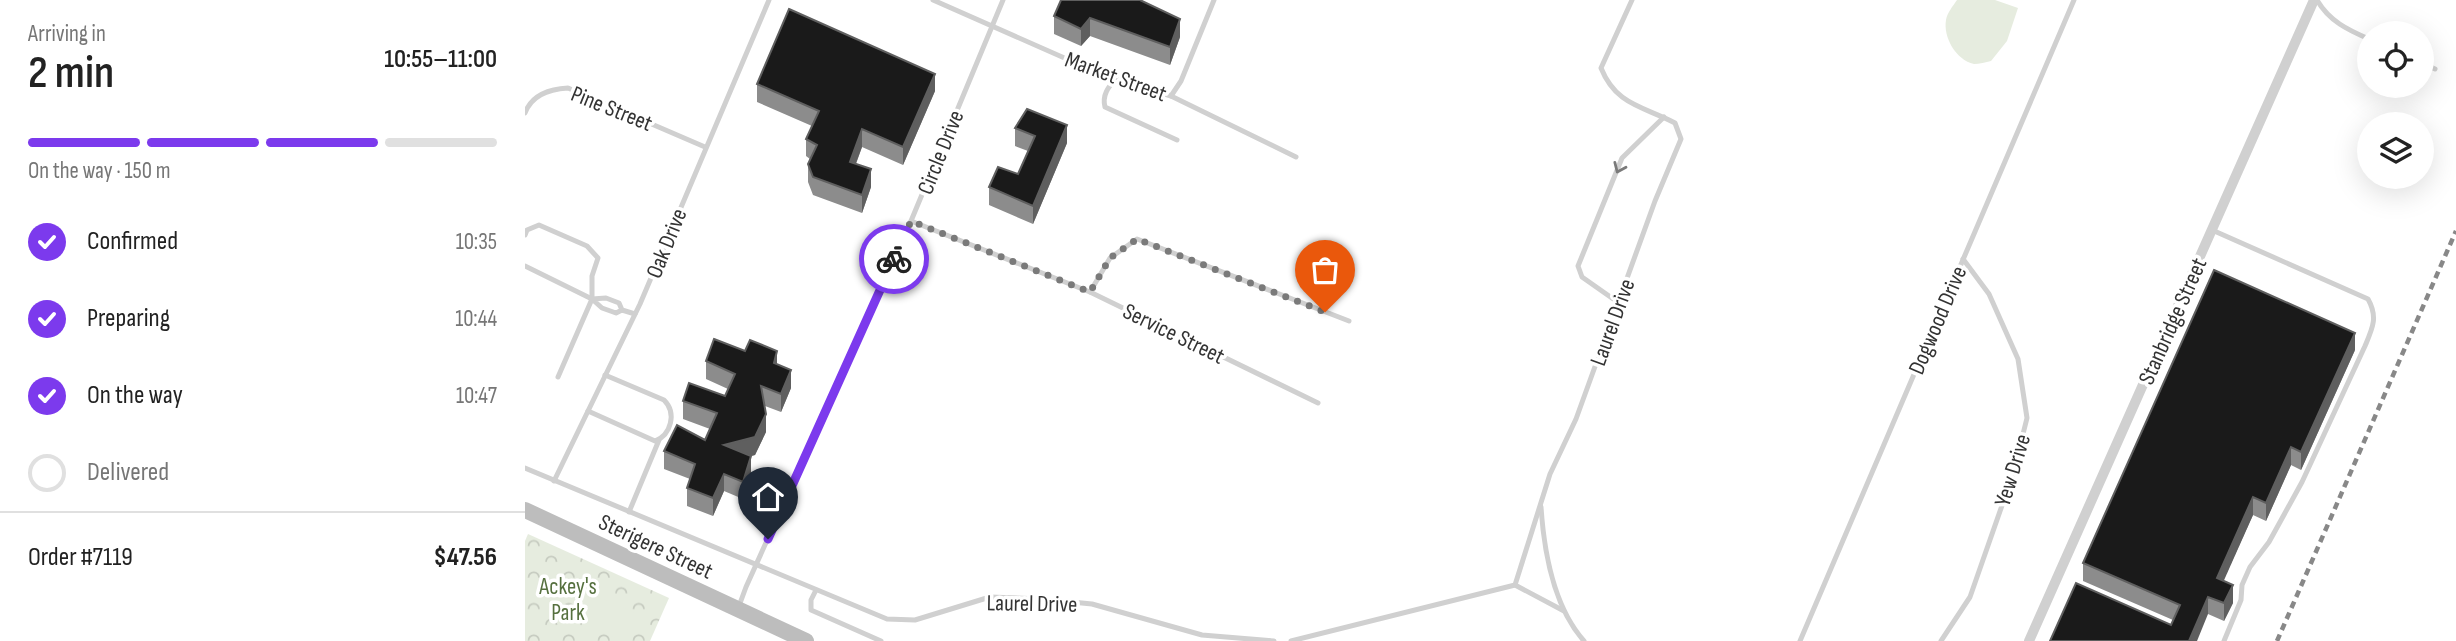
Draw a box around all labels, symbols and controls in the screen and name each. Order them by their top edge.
text: Arriving in [28,20,106,48]
map controls [2357,21,2434,189]
button: locate [2357,21,2434,98]
text: 10:55–11:00 [384,44,497,75]
text: 2 min [28,46,114,101]
street label: Market Street [1061,46,1170,108]
street label: Pine Street [567,80,656,138]
street label: Circle Drive [911,106,970,199]
button: layers [2357,112,2434,189]
text: On the way · 150 m [28,157,171,185]
one-way arrow [1613,160,1627,173]
street label: Oak Drive [640,204,694,282]
icon: check [28,223,66,261]
courier [859,224,929,294]
text: Confirmed [87,226,178,257]
text: 10:35 [456,228,497,256]
icon: bike [875,240,913,278]
pin [1295,240,1355,312]
icon: bag [1306,251,1344,289]
street label: Stanbridge Street [2132,254,2213,389]
street label: Dogwood Drive [1903,262,1973,379]
street label: Laurel Drive [1584,275,1642,370]
street label: Service Street [1118,297,1229,371]
icon: check [28,300,66,338]
text: Preparing [87,303,170,334]
text: 10:44 [455,305,497,333]
icon: check [28,377,66,415]
text: On the way [87,380,183,411]
text: 10:47 [456,382,497,410]
street label: Yew Drive [1989,431,2037,510]
text: Delivered [87,457,169,488]
pin [738,467,798,539]
icon: home [749,478,787,516]
street label: Sterigere Street [594,508,717,586]
text: Order #7119 [28,542,133,573]
text: $47.56 [433,542,497,573]
park label: Ackey's Park [538,573,597,627]
street label: Laurel Drive [986,589,1078,619]

